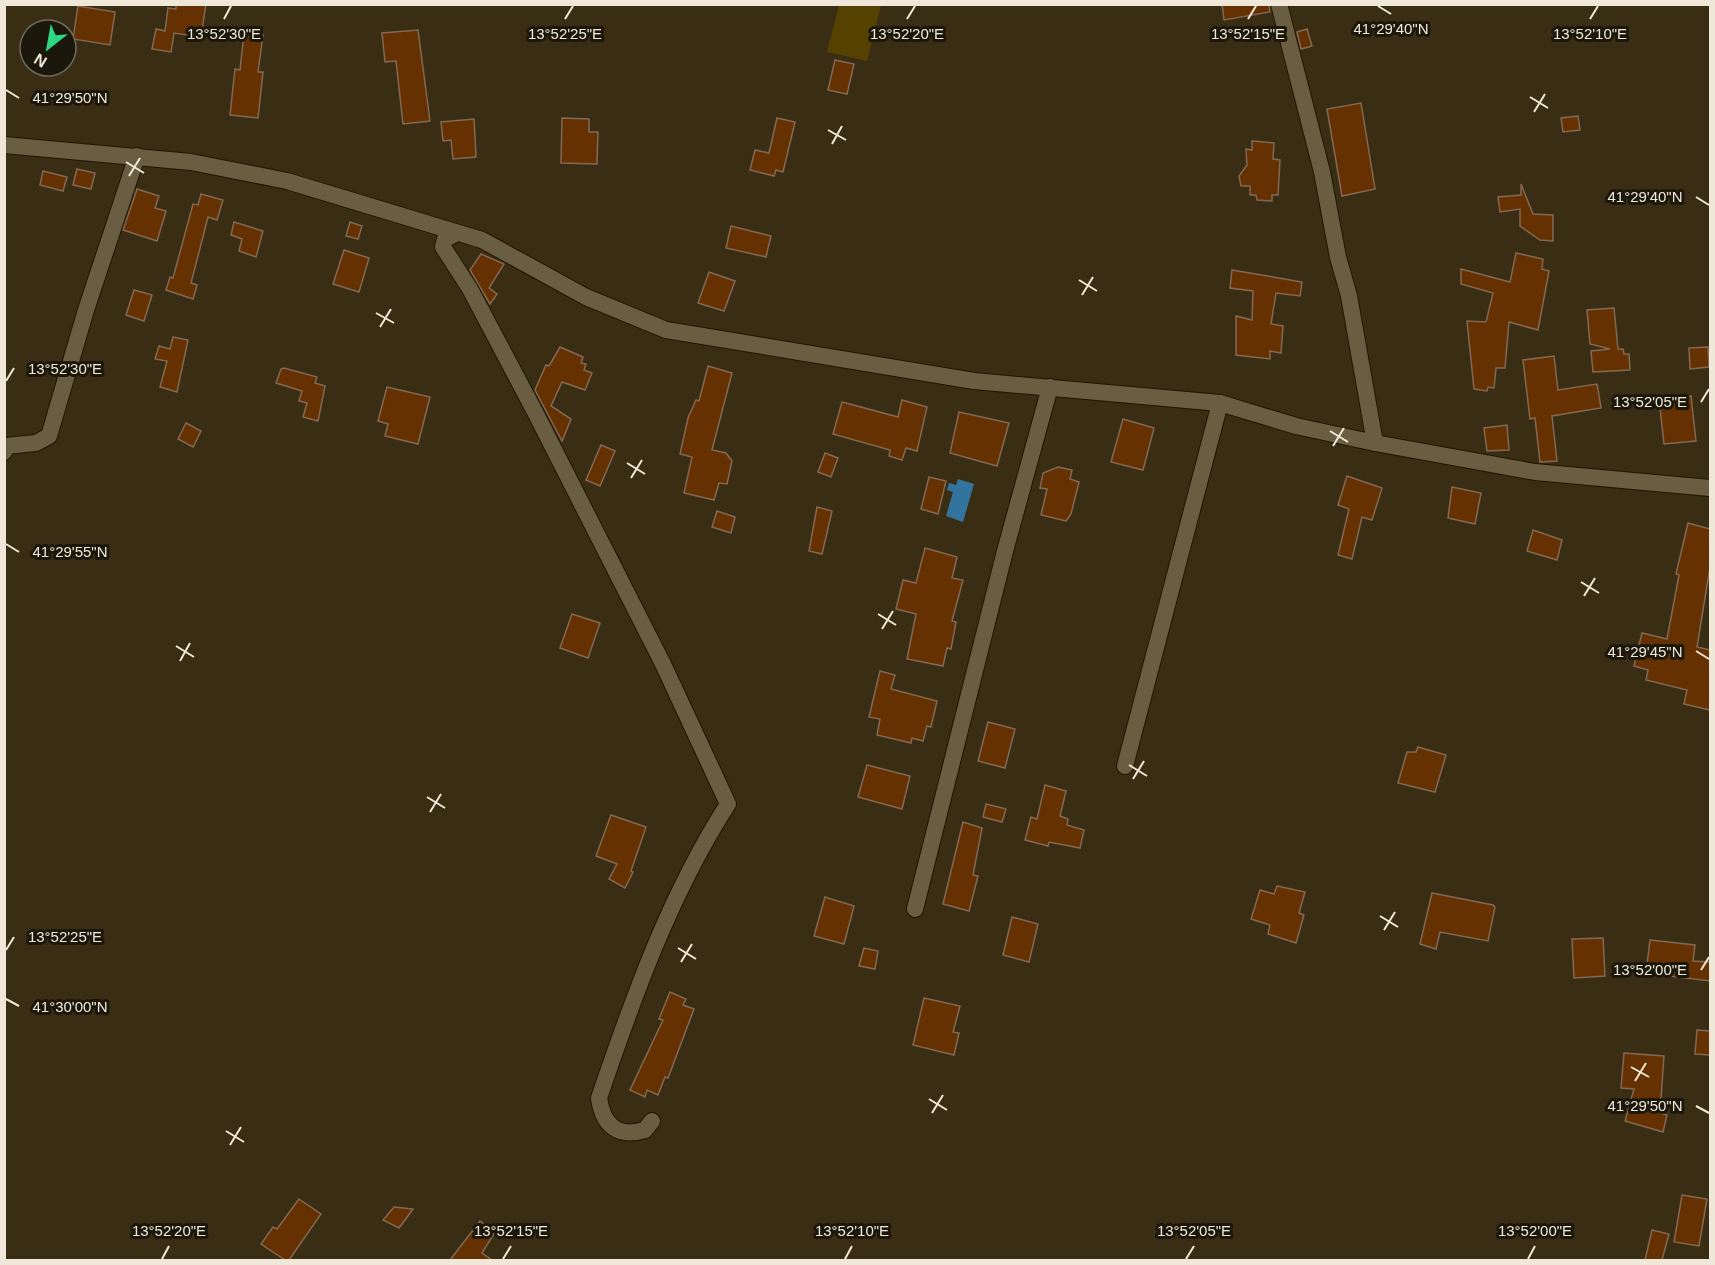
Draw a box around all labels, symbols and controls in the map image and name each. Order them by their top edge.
north arrow [18,18,78,78]
text: 41°29'40"N [1353,20,1429,37]
text: 13°52'30"E [187,25,261,42]
text: 13°52'25"E [528,25,602,42]
text: 13°52'20"E [870,25,944,42]
text: 13°52'15"E [1211,25,1285,42]
text: 13°52'10"E [1553,25,1627,42]
text: N [31,50,50,71]
text: 41°29'50"N [32,89,108,106]
text: 41°29'40"N [1607,188,1683,205]
text: 13°52'30"E [28,360,102,377]
text: 13°52'05"E [1613,393,1687,410]
text: 41°29'55"N [32,543,108,560]
text: 41°29'45"N [1607,643,1683,660]
text: 13°52'25"E [28,928,102,945]
text: 13°52'00"E [1613,961,1687,978]
text: 41°30'00"N [32,998,108,1015]
text: 41°29'50"N [1607,1097,1683,1114]
text: 13°52'20"E [132,1222,206,1239]
text: 13°52'15"E [474,1222,548,1239]
text: 13°52'10"E [815,1222,889,1239]
text: 13°52'05"E [1157,1222,1231,1239]
text: 13°52'00"E [1498,1222,1572,1239]

